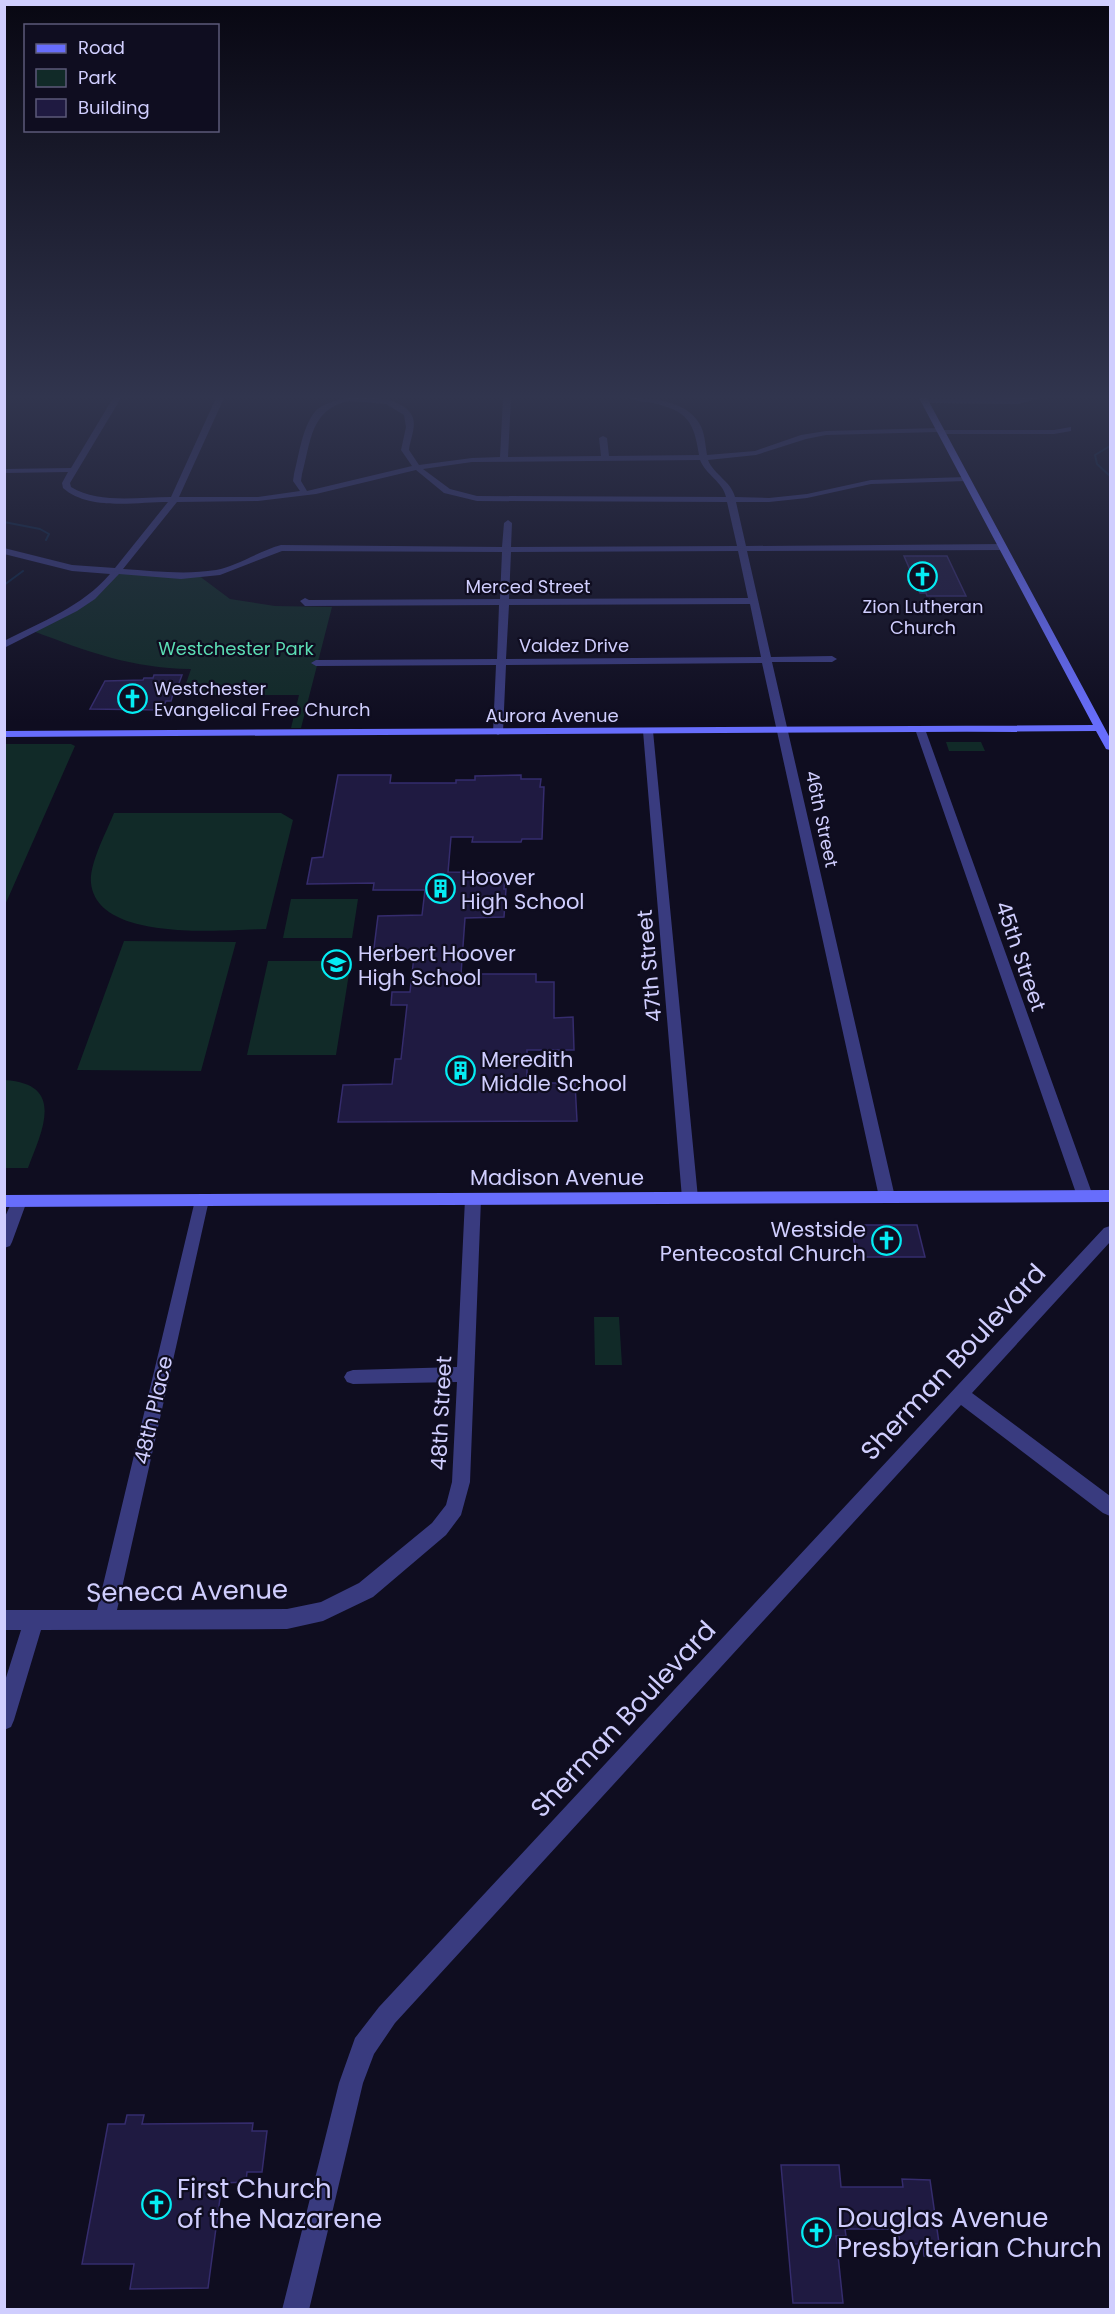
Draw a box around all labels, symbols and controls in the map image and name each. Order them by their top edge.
legend [24,24,219,132]
text: Road [78,35,125,60]
text: Park [78,65,117,90]
text: Building [78,95,150,120]
church icon: Zion Lutheran Church [907,561,939,593]
street label: Merced Street [465,574,591,599]
place label: Zion Lutheran Church [863,594,983,640]
street label: Valdez Drive [519,633,629,658]
park label: Westchester Park [158,636,314,661]
place label: Westchester Evangelical Free Church [154,676,371,722]
church icon: Westchester Evangelical Free Church [117,682,149,714]
street label: Aurora Avenue [485,703,619,728]
street label: 46th Street [800,768,844,870]
place label: Hoover High School [461,863,585,916]
building icon: Hoover High School [424,873,456,905]
street label: 45th Street [989,897,1053,1015]
street label: 47th Street [630,909,668,1023]
place label: Herbert Hoover High School [358,939,516,992]
school or university icon: Herbert Hoover High School [321,949,353,981]
place label: Meredith Middle School [481,1045,627,1098]
building icon: Meredith Middle School [444,1055,476,1087]
street label: Madison Avenue [470,1163,644,1192]
place label: Westside Pentecostal Church [660,1215,866,1268]
church icon: Westside Pentecostal Church [871,1225,903,1257]
street label: Sherman Boulevard [852,1256,1054,1468]
street label: 48th Place [126,1353,180,1467]
street label: 48th Street [424,1355,458,1471]
street label: Seneca Avenue [86,1571,288,1611]
street label: Sherman Boulevard [522,1613,724,1825]
place label: First Church of the Nazarene [177,2171,382,2237]
church icon: First Church of the Nazarene [140,2188,172,2220]
place label: Douglas Avenue Presbyterian Church [837,2200,1102,2266]
church icon: Douglas Avenue Presbyterian Church [800,2217,832,2249]

